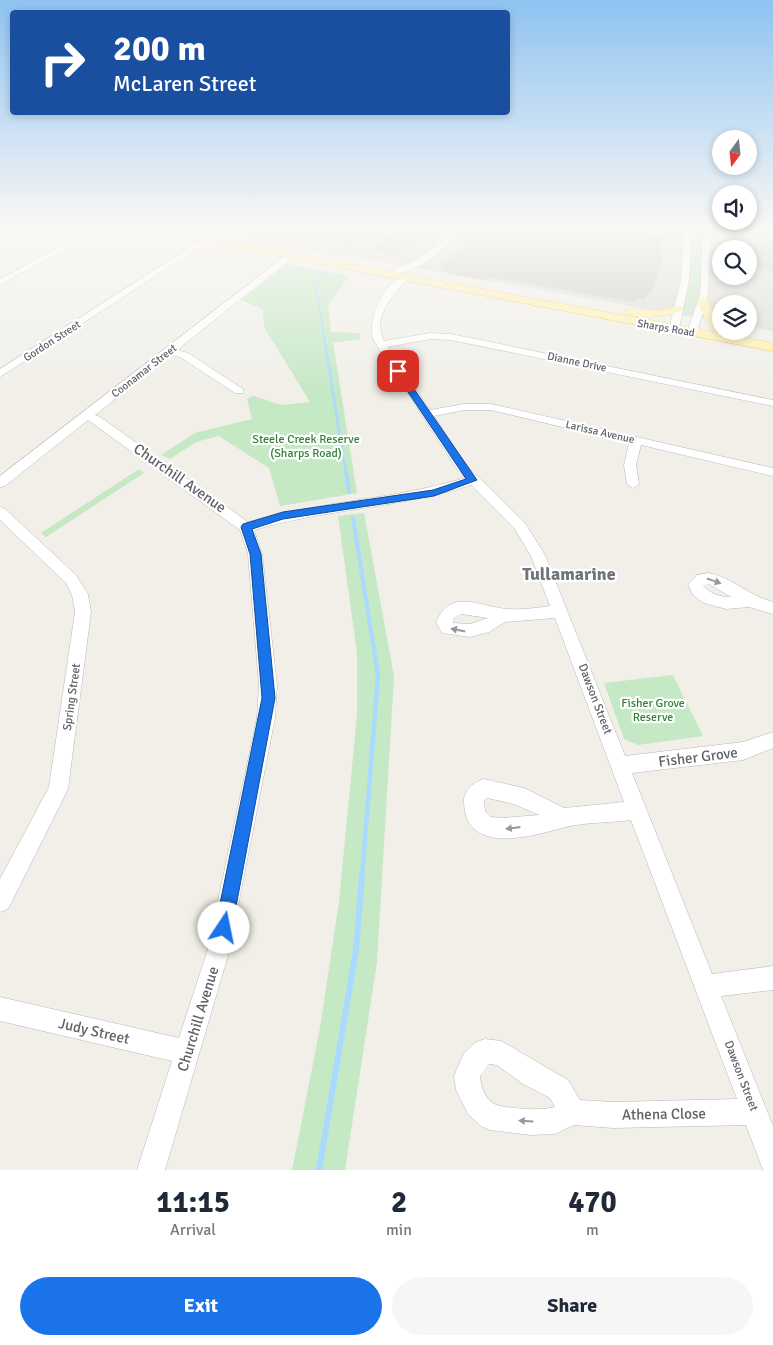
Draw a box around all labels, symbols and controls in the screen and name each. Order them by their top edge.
text: 200 m [113,27,206,70]
icon: right [30,30,95,95]
text: McLaren Street [113,70,256,97]
north arrow [712,130,758,175]
map controls [712,130,757,340]
button: sound [712,185,757,230]
button: search [712,240,757,285]
button: layers [712,295,757,340]
street label: Sharps Road [636,317,696,339]
street label: Gordon Street [21,318,83,364]
street label: Coonamar Street [109,341,179,400]
street label: Dianne Drive [546,349,608,375]
pin [377,350,419,392]
icon: arrive [384,357,412,385]
street label: Larissa Avenue [564,418,636,446]
park label: Steele Creek Reserve (Sharps Road) [252,432,360,461]
street label: Churchill Avenue [130,439,230,517]
district label: Tullamarine [522,563,616,585]
one-way arrow [707,577,722,585]
one-way arrow [449,626,465,634]
street label: Spring Street [60,662,84,732]
street label: Dawson Street [575,662,615,736]
park label: Fisher Grove Reserve [621,696,685,725]
street label: Fisher Grove [657,743,739,771]
one-way arrow [505,824,521,832]
position arrow [197,901,249,953]
street label: Churchill Avenue [173,964,223,1074]
street label: Judy Street [57,1014,131,1048]
street label: Dawson Street [721,1039,761,1113]
street label: Athena Close [622,1104,706,1124]
one-way arrow [518,1117,534,1125]
text: 11:15 [156,1184,230,1221]
text: 2 [391,1184,407,1221]
text: 470 [568,1184,617,1221]
text: Arrival [170,1220,216,1240]
text: min [386,1220,412,1240]
text: m [586,1220,599,1240]
button: Exit [20,1277,382,1335]
button: Share [392,1277,753,1335]

